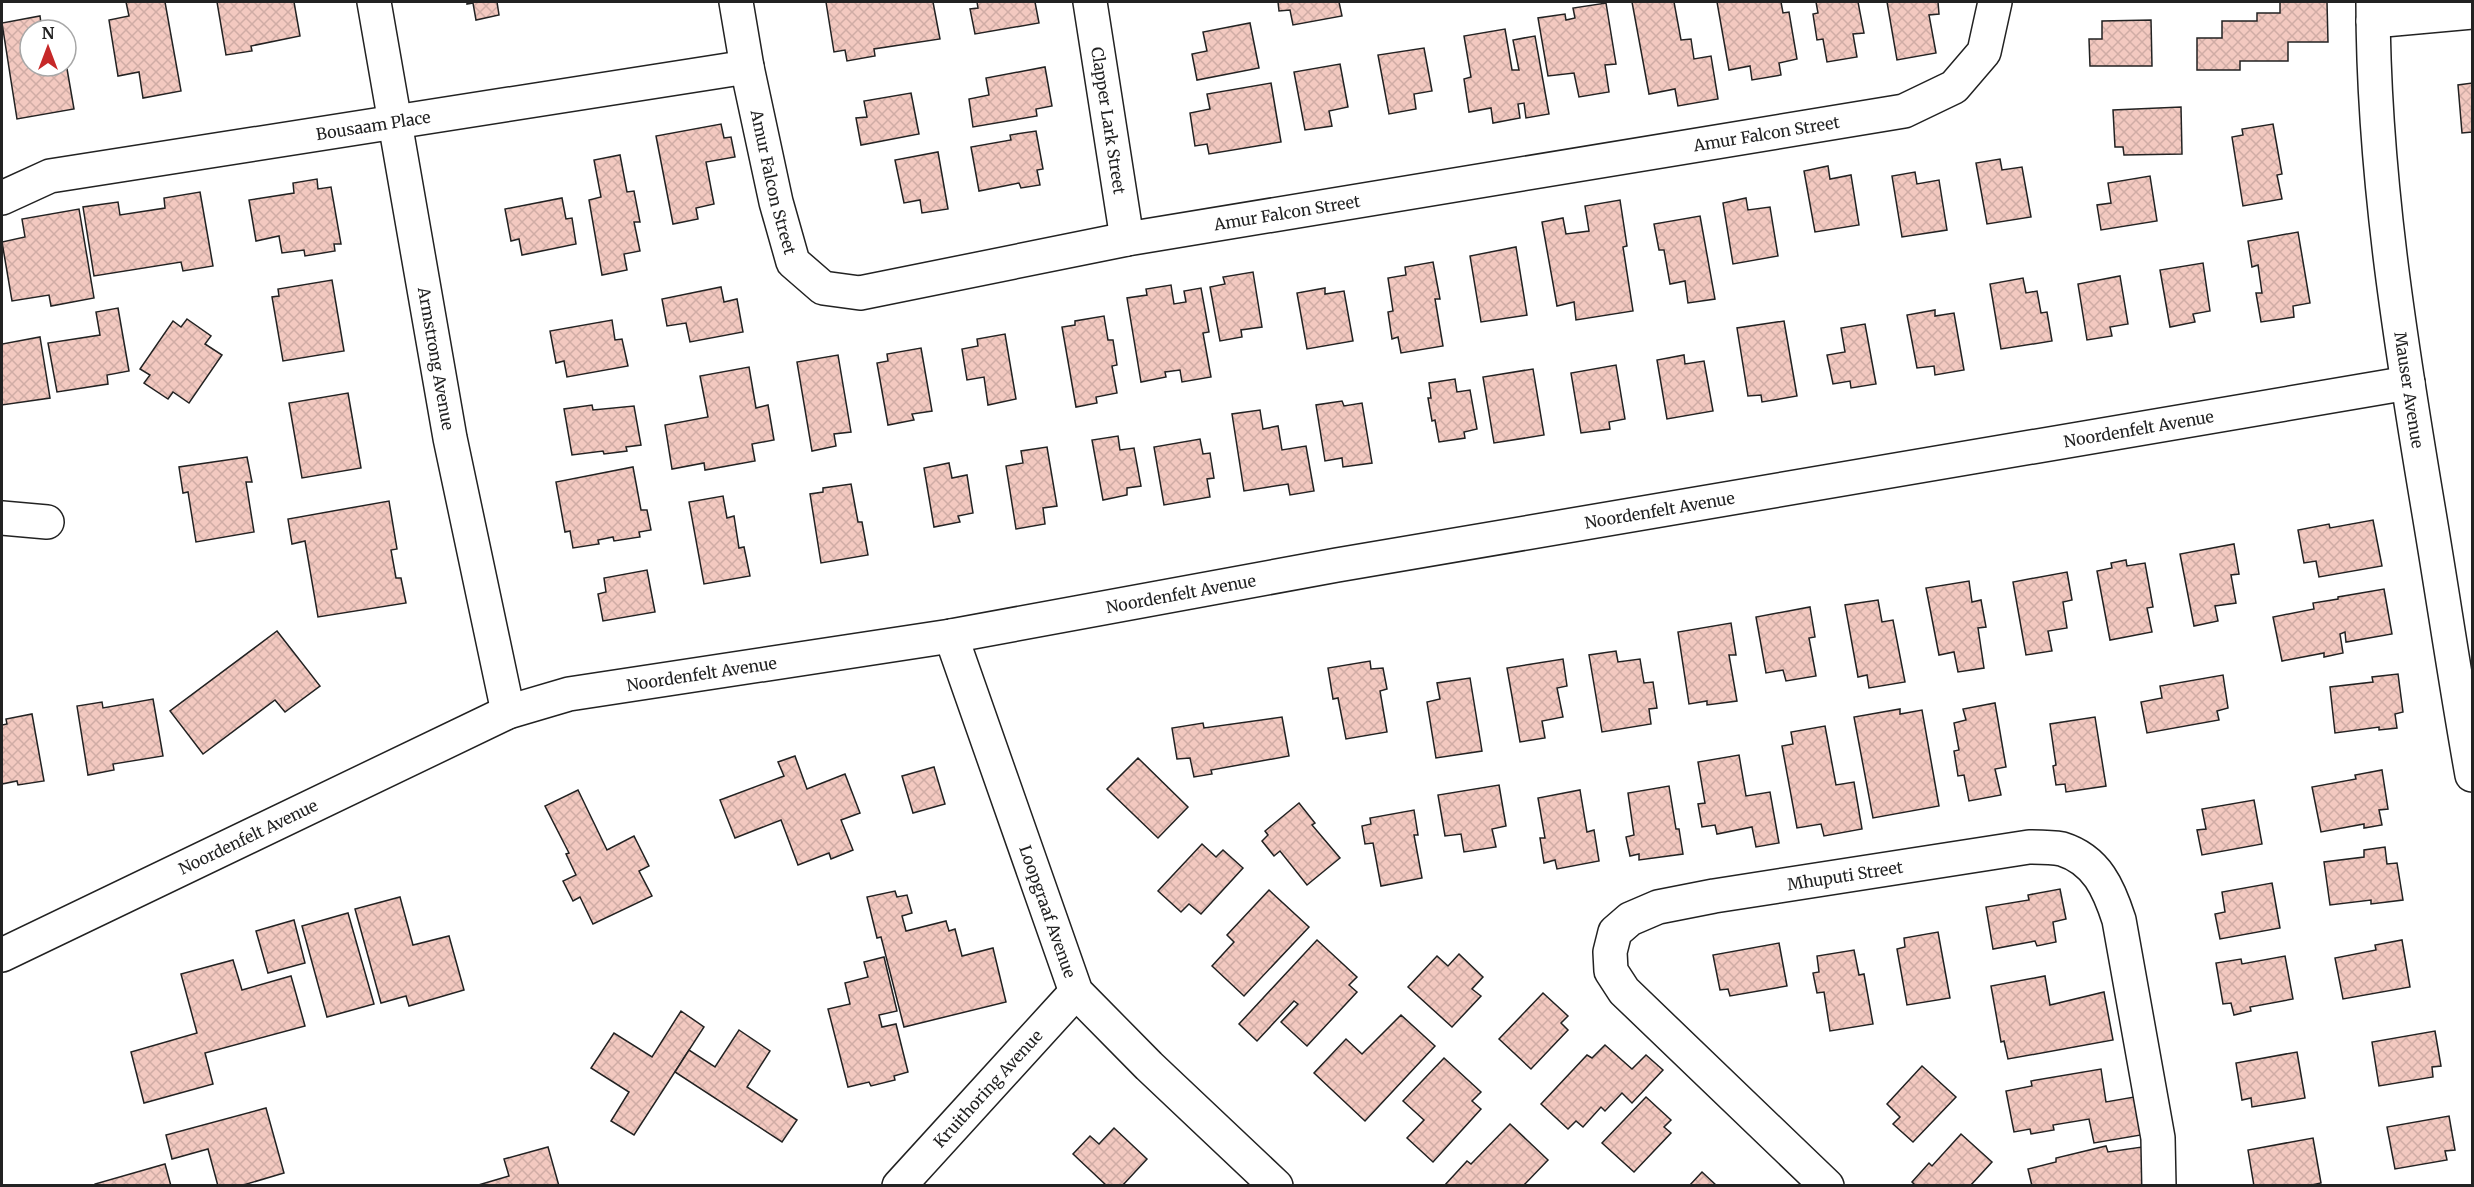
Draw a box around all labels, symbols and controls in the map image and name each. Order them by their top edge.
north arrow [18,18,78,78]
text: N [42,23,55,43]
street label: Clapper Lark Street [1087,45,1130,196]
street label: Bousaam Place [315,107,432,144]
street label: Amur Falcon Street [746,107,801,257]
street label: Amur Falcon Street [1691,112,1842,156]
street label: Amur Falcon Street [1211,191,1362,235]
street label: Armstrong Avenue [414,285,458,432]
street label: Mauser Avenue [2390,330,2428,450]
street label: Noordenfelt Avenue [2062,406,2215,451]
street label: Noordenfelt Avenue [1583,488,1736,533]
street label: Noordenfelt Avenue [1104,570,1257,617]
street label: Noordenfelt Avenue [625,653,778,695]
street label: Noordenfelt Avenue [175,795,321,879]
street label: Loopgraaf Avenue [1015,842,1080,981]
street label: Mhuputi Street [1786,857,1905,894]
street label: Kruithoring Avenue [929,1026,1047,1151]

